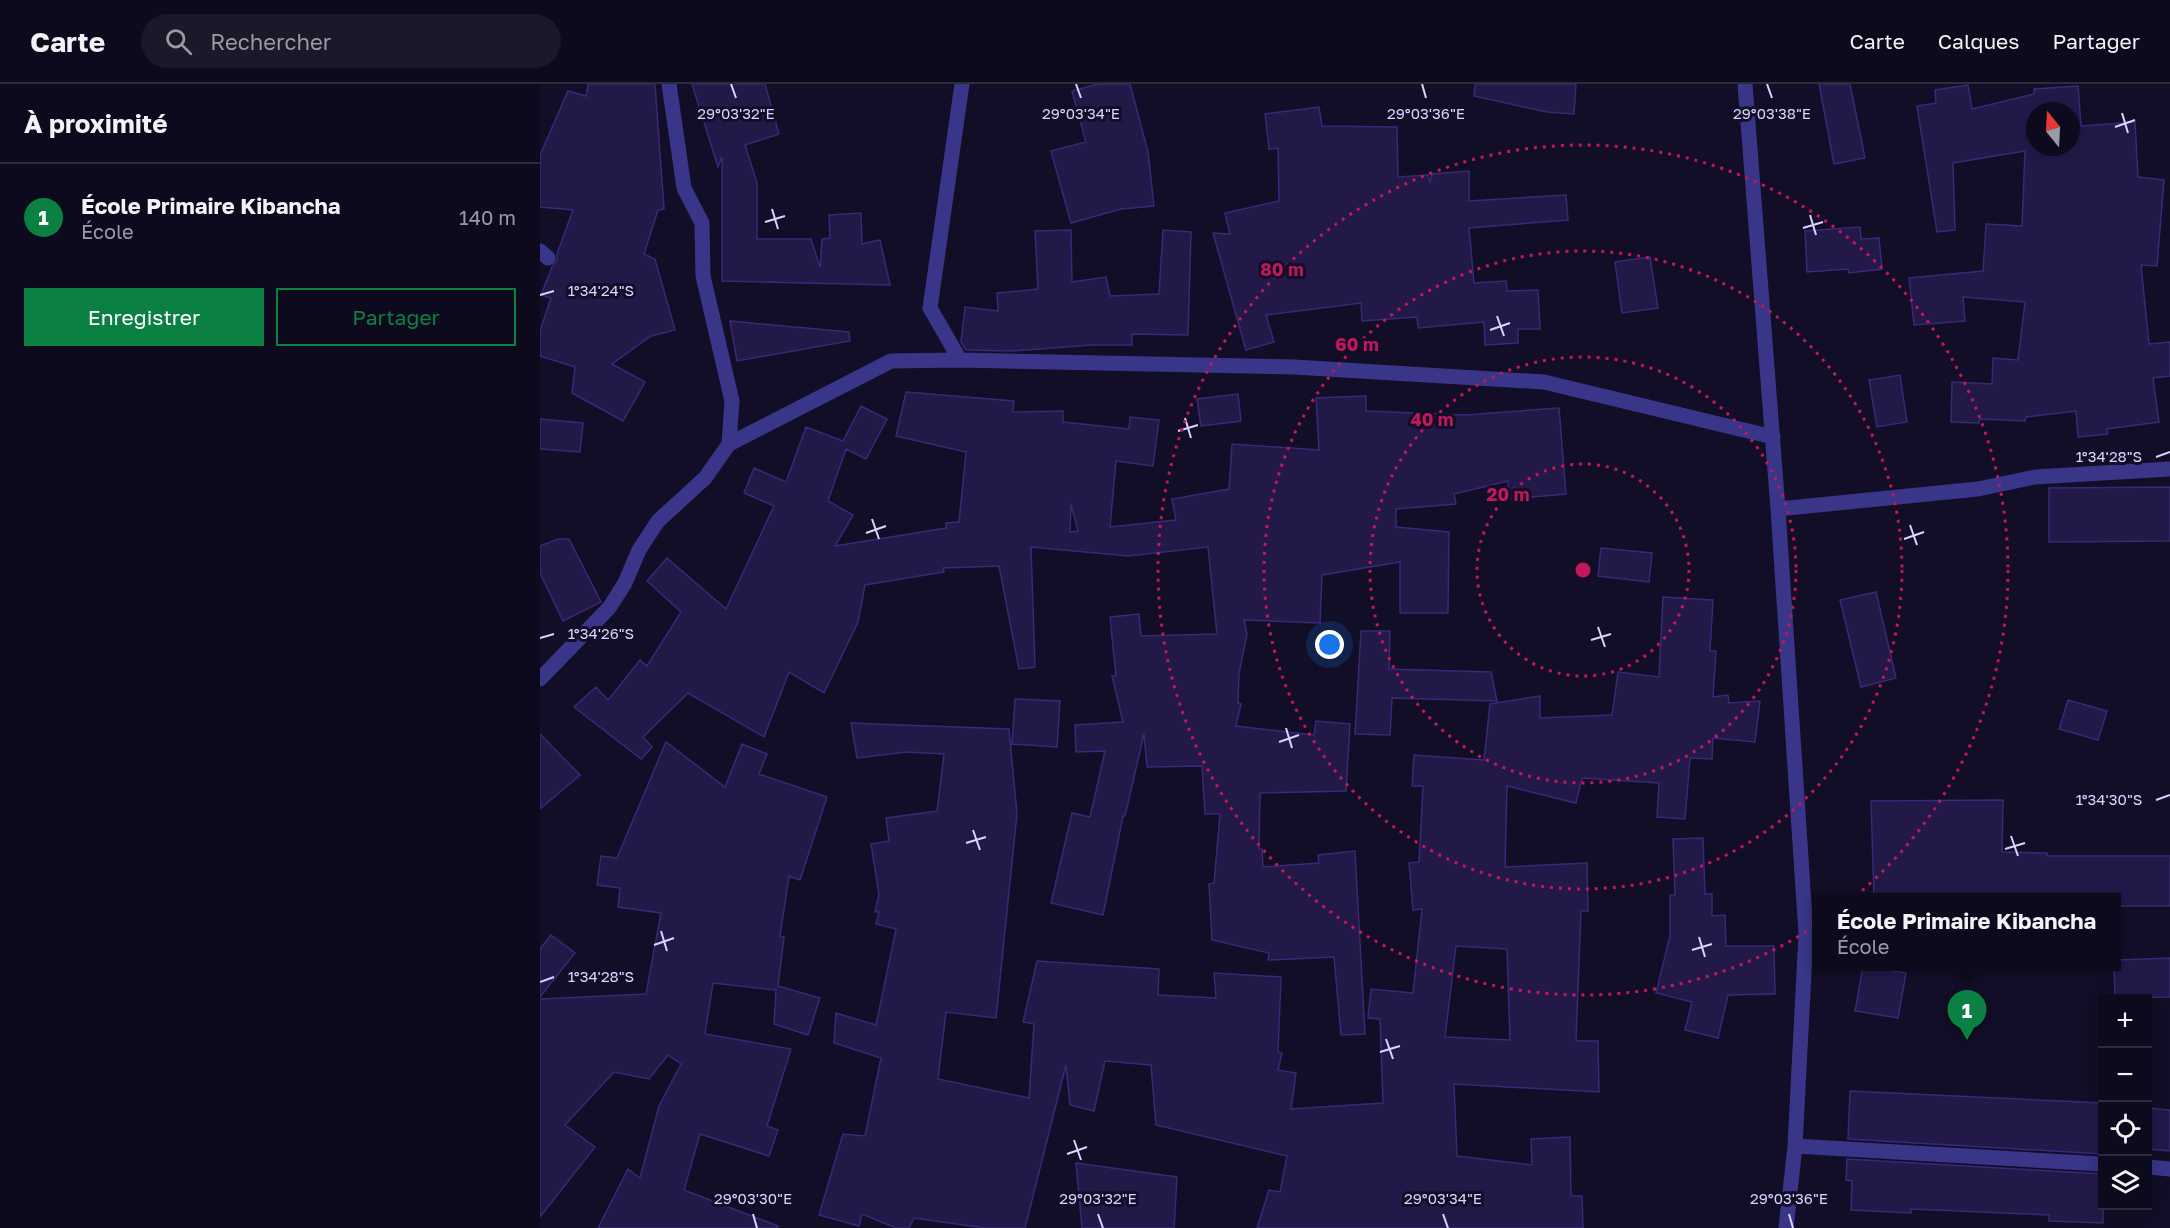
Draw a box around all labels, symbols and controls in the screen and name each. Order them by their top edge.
search box [141,14,561,68]
text: Carte [30,25,105,58]
icon: search [162,25,195,58]
text: Rechercher [210,28,331,55]
text: Carte [1849,28,1905,54]
text: Calques [1938,28,2019,54]
text: Partager [2052,28,2140,54]
north arrow [2026,102,2080,156]
text: 29°03'32"E [697,104,775,122]
text: 29°03'34"E [1042,104,1120,122]
text: 29°03'36"E [1387,104,1465,122]
text: 29°03'38"E [1733,104,1811,122]
text: À proximité [24,108,168,139]
text: École Primaire Kibancha [81,192,341,219]
text: 1 [38,205,49,229]
text: 140 m [459,205,516,229]
text: École [81,219,134,243]
text: 80 m [1260,258,1304,280]
text: 1°34'24"S [568,281,634,299]
button: Enregistrer [24,288,264,346]
button: Partager [276,288,516,346]
text: 60 m [1335,333,1379,355]
text: 40 m [1410,408,1454,430]
text: 1°34'28"S [2076,447,2142,465]
text: 20 m [1487,483,1529,505]
centre of rings [1573,560,1593,580]
text: 1°34'26"S [568,624,634,642]
your location [1315,630,1344,659]
text: 1°34'30"S [2076,790,2142,808]
popup [1812,893,2121,971]
text: École Primaire Kibancha [1837,907,2096,934]
text: École [1837,934,1889,958]
text: 1°34'28"S [568,967,634,985]
pin: 1 [1948,990,1986,1040]
map controls [2098,994,2152,1210]
button: + [2098,994,2152,1048]
button: − [2098,1048,2152,1102]
button: locate [2098,1102,2152,1156]
button: layers [2098,1156,2152,1210]
text: 29°03'30"E [714,1189,792,1207]
text: 29°03'32"E [1059,1189,1137,1207]
text: 29°03'34"E [1404,1189,1482,1207]
text: 29°03'36"E [1750,1189,1828,1207]

